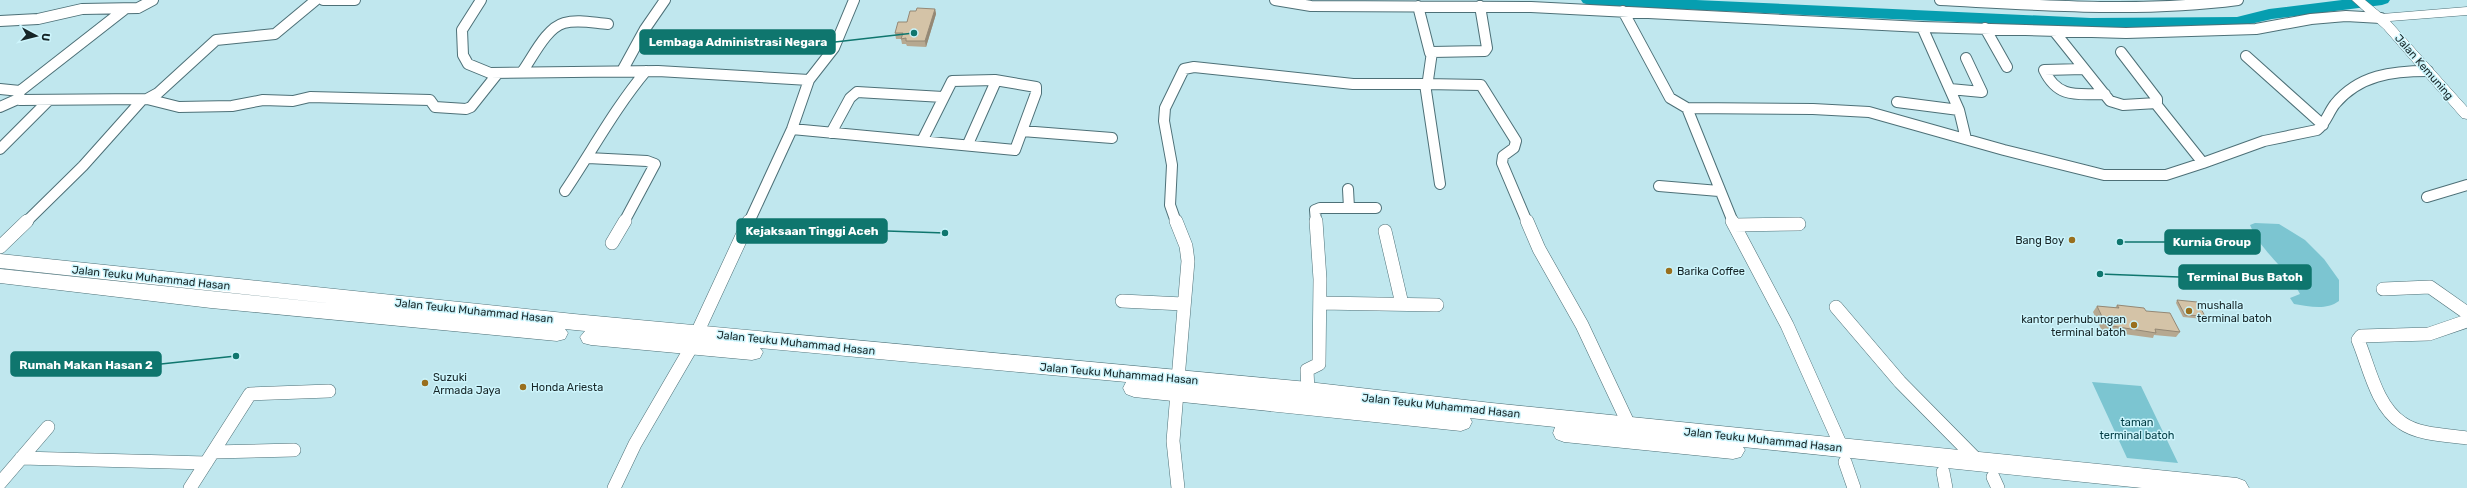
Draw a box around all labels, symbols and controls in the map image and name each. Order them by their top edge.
north arrow [16,16,56,56]
callout: Lembaga Administrasi Negara [640,30,835,54]
text: U [38,32,52,42]
street label: Jalan Kemuning [2392,32,2456,102]
text: Lembaga Administrasi Negara [649,35,827,49]
callout: Kejaksaan Tinggi Aceh [737,219,887,243]
text: Kejaksaan Tinggi Aceh [745,224,879,238]
callout: Kurnia Group [2165,230,2260,254]
place label: Bang Boy [2015,234,2064,247]
marker: Bang Boy [2067,235,2077,245]
text: Kurnia Group [2173,235,2252,249]
street label: Jalan Teuku Muhammad Hasan [71,263,231,293]
place label: Barika Coffee [1677,265,1745,278]
callout: Terminal Bus Batoh [2179,265,2311,289]
marker: Barika Coffee [1664,266,1674,276]
text: Terminal Bus Batoh [2187,270,2303,284]
street label: Jalan Teuku Muhammad Hasan [394,296,554,326]
place label: mushalla terminal batoh [2197,299,2272,325]
marker: mushalla terminal batoh [2184,306,2194,316]
place label: kantor perhubungan terminal batoh [2021,313,2126,339]
marker: kantor perhubungan terminal batoh [2129,320,2139,330]
street label: Jalan Teuku Muhammad Hasan [716,328,876,358]
callout: Rumah Makan Hasan 2 [11,352,161,376]
text: Rumah Makan Hasan 2 [19,358,153,372]
street label: Jalan Teuku Muhammad Hasan [1039,361,1199,387]
place label: Suzuki Armada Jaya [433,371,501,397]
marker: Suzuki Armada Jaya [420,378,430,388]
place label: Honda Ariesta [531,381,603,394]
marker: Honda Ariesta [518,382,528,392]
street label: Jalan Teuku Muhammad Hasan [1361,391,1521,421]
park label: taman terminal batoh [2099,416,2175,442]
street label: Jalan Teuku Muhammad Hasan [1683,425,1843,455]

